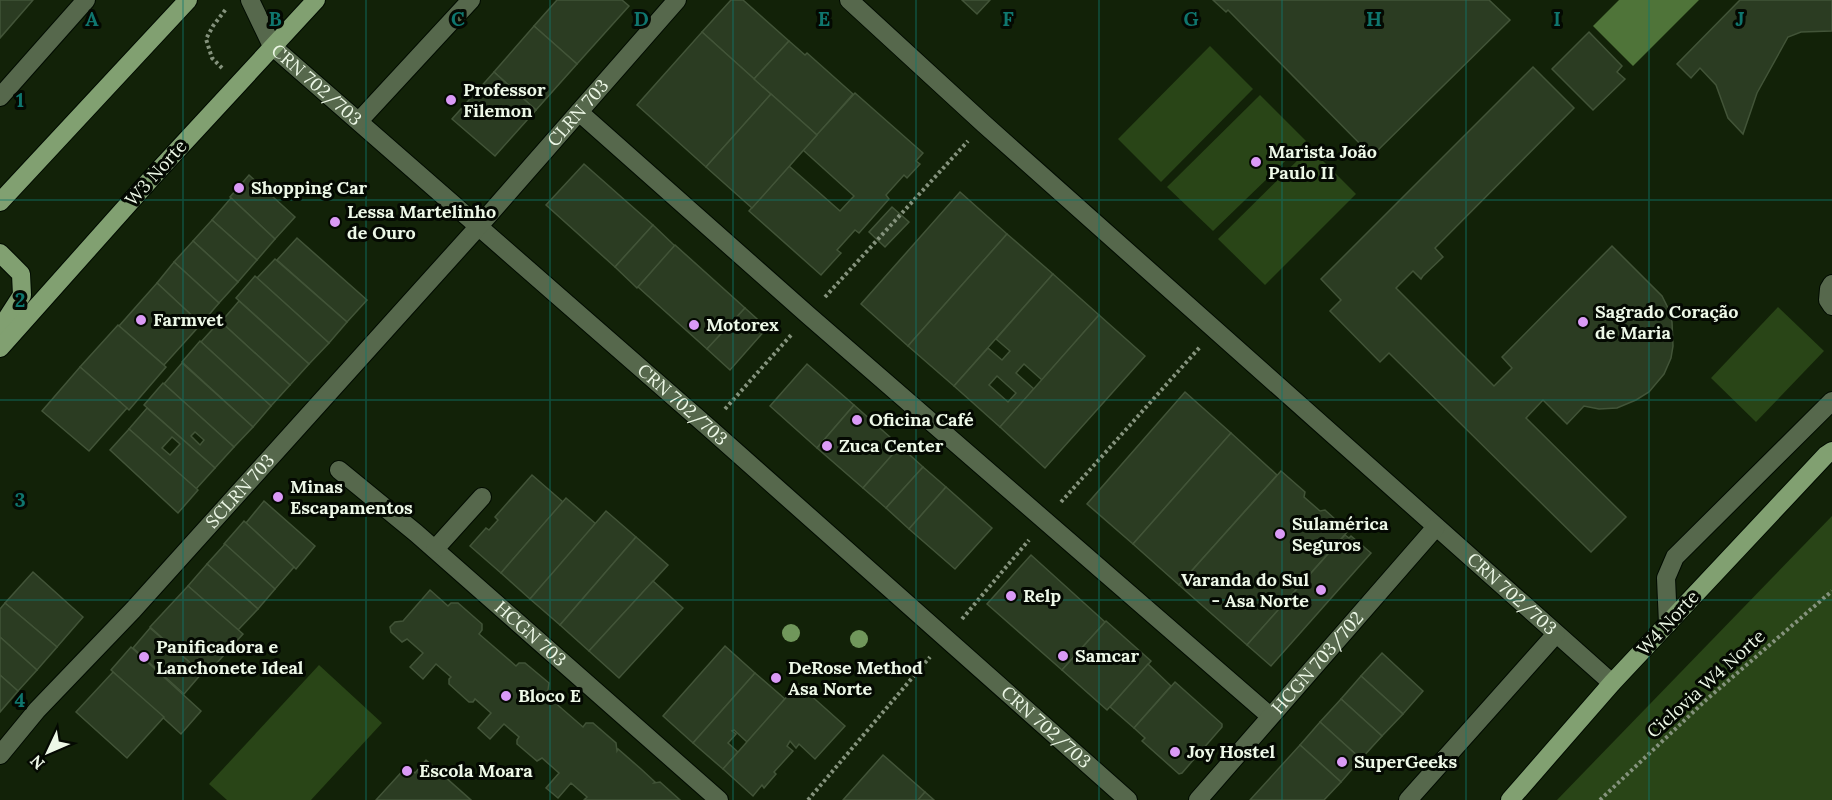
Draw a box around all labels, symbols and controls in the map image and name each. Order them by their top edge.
text: A [85,6,99,31]
text: B [268,6,282,31]
text: C [451,6,465,31]
text: D [633,6,649,31]
text: E [818,6,830,31]
text: F [1002,6,1014,31]
text: G [1183,6,1199,31]
text: H [1366,6,1382,31]
text: I [1553,6,1561,31]
text: J [1735,6,1745,31]
street label: CRN 702/703 [267,39,367,130]
street label: CLRN 703 [542,74,613,151]
place label: Professor Filemon [463,78,546,122]
text: 1 [16,87,24,112]
marker: Professor Filemon [444,93,458,107]
street label: W3 Norte [120,135,192,211]
place label: Marista João Paulo II [1268,140,1377,184]
marker: Marista João Paulo II [1249,155,1263,169]
place label: Shopping Car [251,176,368,199]
marker: Shopping Car [232,181,246,195]
place label: Lessa Martelinho de Ouro [347,200,496,244]
marker: Lessa Martelinho de Ouro [328,215,342,229]
text: 2 [15,287,25,312]
place label: Sagrado Coração de Maria [1595,300,1738,344]
place label: Farmvet [153,308,224,331]
marker: Farmvet [134,313,148,327]
place label: Motorex [706,313,779,336]
marker: Sagrado Coração de Maria [1576,315,1590,329]
marker: Motorex [687,318,701,332]
street label: CRN 702/703 [633,358,733,450]
place label: Oficina Café [869,408,974,431]
marker: Oficina Café [850,413,864,427]
place label: Zuca Center [839,434,944,457]
marker: Zuca Center [820,439,834,453]
street label: SCLRN 703 [200,449,279,533]
place label: Minas Escapamentos [290,475,413,519]
text: 3 [14,487,26,512]
marker: Minas Escapamentos [271,490,285,504]
place label: Sulamérica Seguros [1292,512,1389,556]
marker: Sulamérica Seguros [1273,527,1287,541]
street label: CRN 702/703 [1462,547,1562,640]
place label: Varanda do Sul - Asa Norte [1181,568,1309,612]
marker: Varanda do Sul - Asa Norte [1314,583,1328,597]
place label: Relp [1023,584,1061,607]
street label: W4 Norte [1632,585,1704,660]
marker: Relp [1004,589,1018,603]
street label: HCGN 703 [490,596,571,671]
street label: HCGN 703/702 [1266,606,1368,719]
street label: Ciclovia W4 Norte [1642,624,1770,743]
place label: Panificadora e Lanchonete Ideal [156,635,304,679]
place label: Samcar [1075,644,1140,667]
marker: Samcar [1056,649,1070,663]
marker: Panificadora e Lanchonete Ideal [137,650,151,664]
place label: DeRose Method Asa Norte [788,656,923,700]
marker: DeRose Method Asa Norte [769,671,783,685]
street label: CRN 702/703 [996,681,1096,773]
place label: Bloco E [518,684,581,707]
text: 4 [15,687,26,712]
marker: Bloco E [499,689,513,703]
north arrow [18,722,78,782]
place label: Joy Hostel [1187,740,1275,763]
marker: Joy Hostel [1168,745,1182,759]
place label: SuperGeeks [1354,750,1458,773]
text: N [26,751,49,774]
marker: SuperGeeks [1335,755,1349,769]
place label: Escola Moara [419,759,533,782]
marker: Escola Moara [400,764,414,778]

